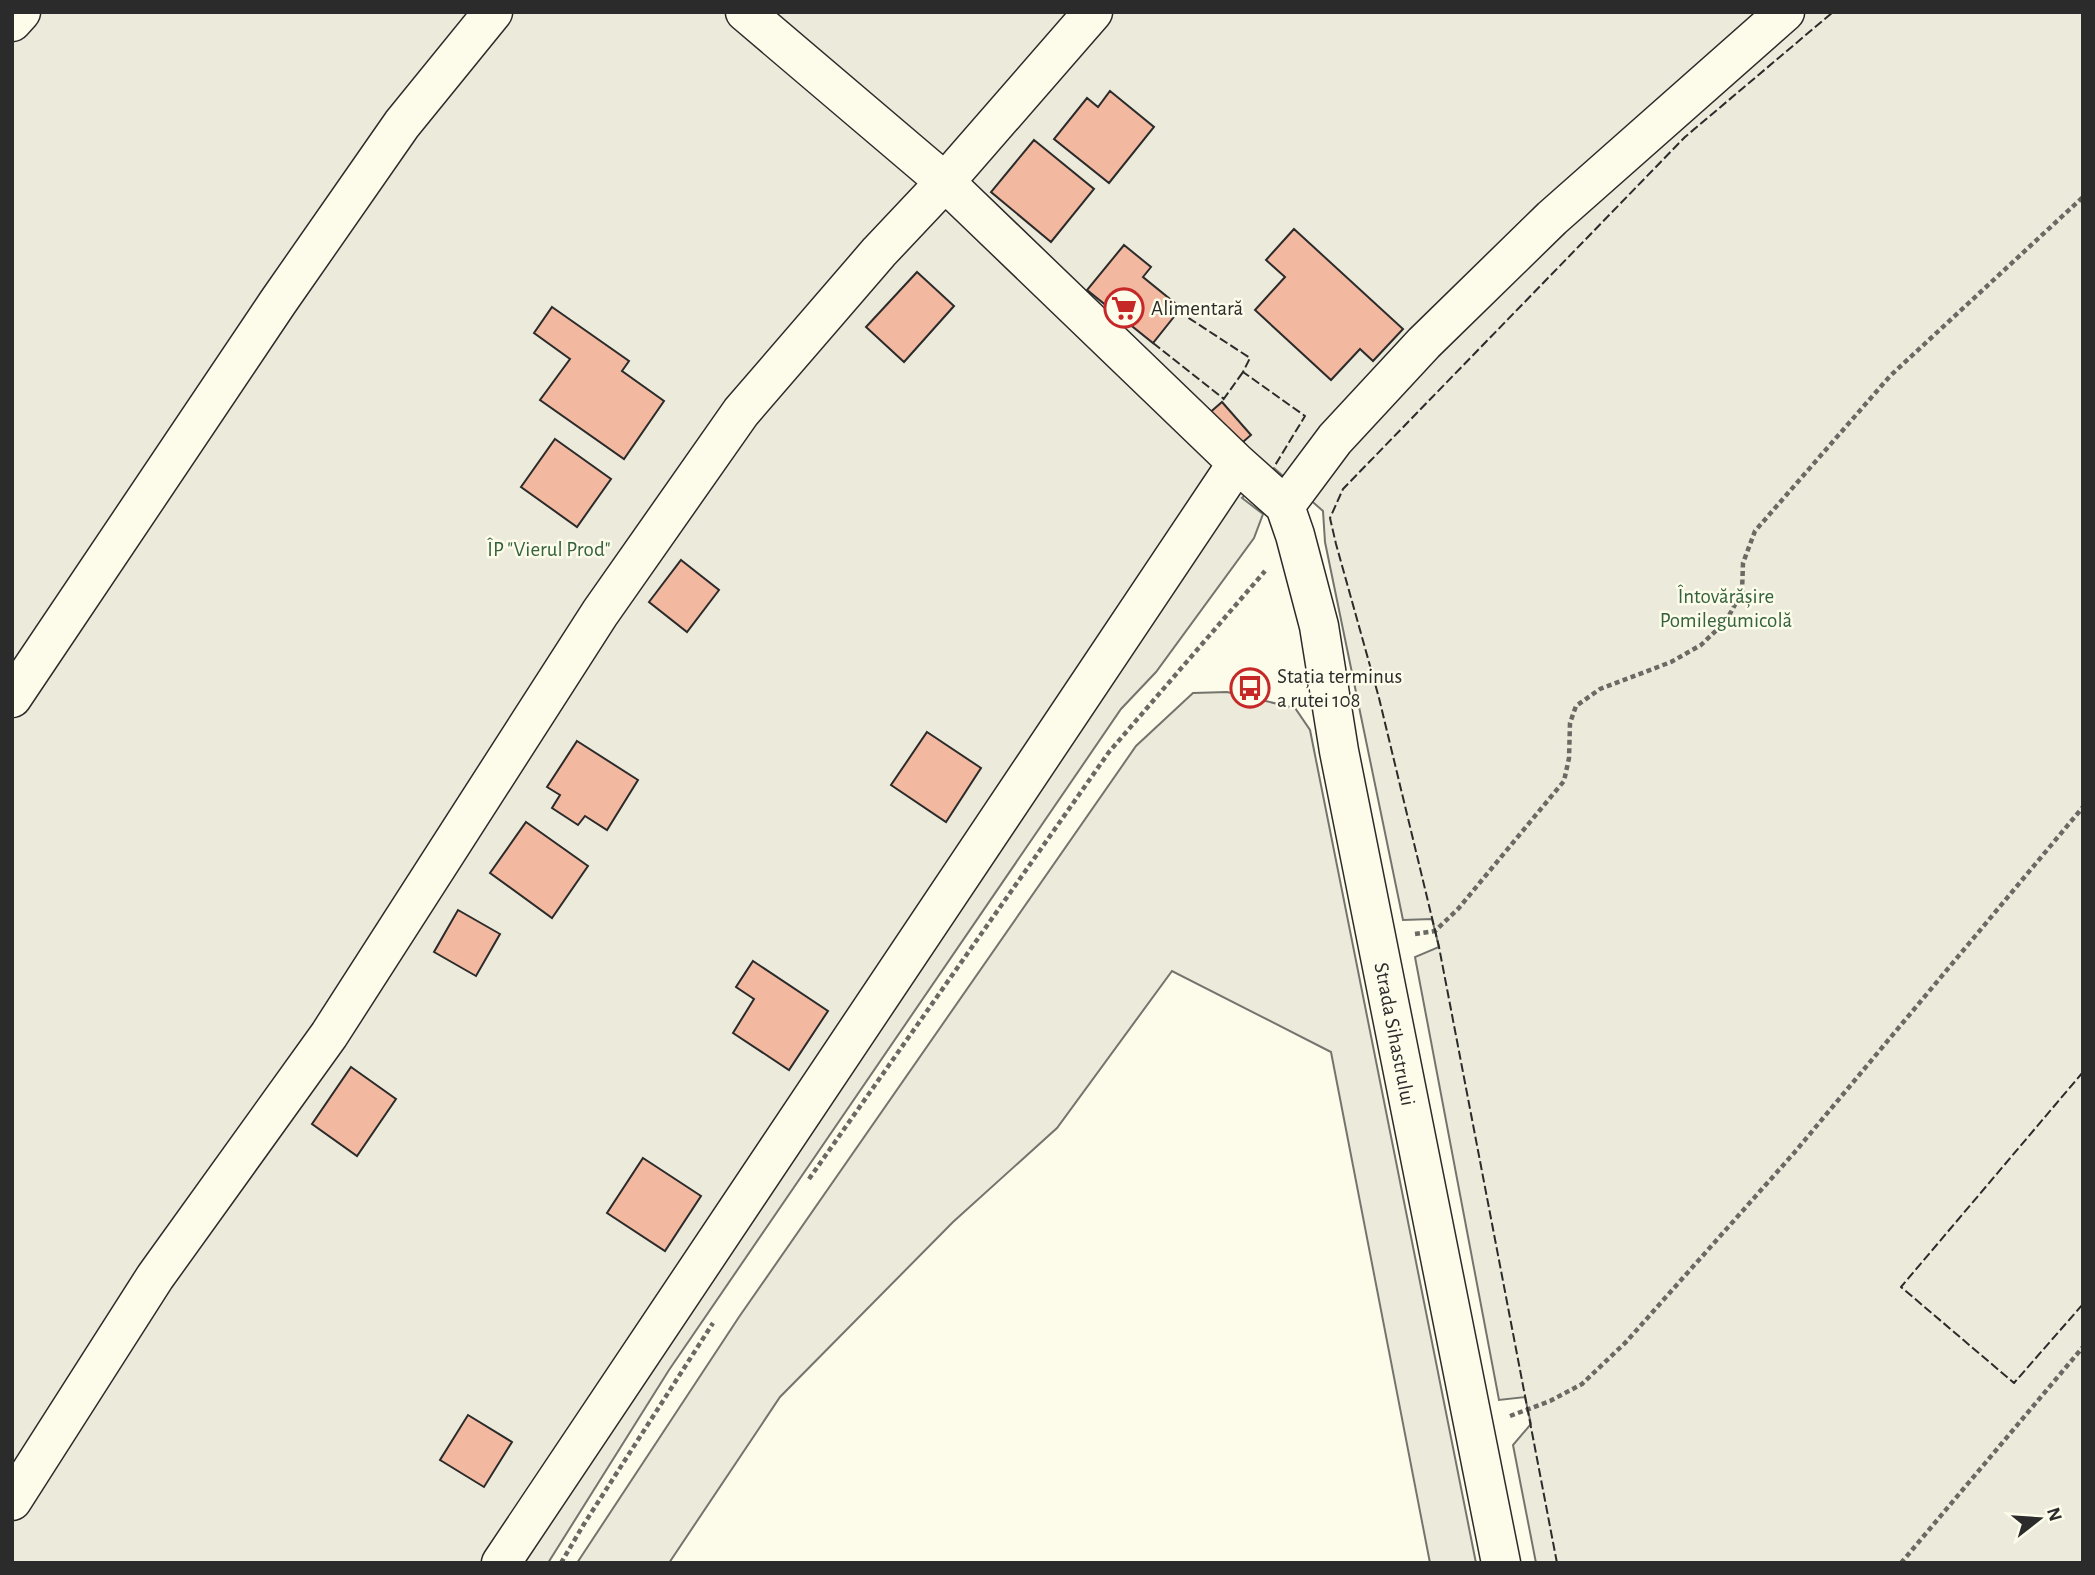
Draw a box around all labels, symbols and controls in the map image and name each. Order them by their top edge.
supermarket icon: Alimentară [1103,287,1145,329]
place label: Alimentară [1151,298,1243,319]
park label: ÎP "Vierul Prod" [487,537,611,560]
park label: Întovărășire Pomilegumicolă [1660,584,1793,631]
place label: Stația terminus a rutei 108 [1277,666,1402,711]
bus stop icon: Stația terminus a rutei 108 [1229,667,1271,709]
street label: Strada Sihastrului [1370,961,1419,1107]
north arrow [2004,1484,2074,1554]
text: N [2043,1505,2065,1524]

